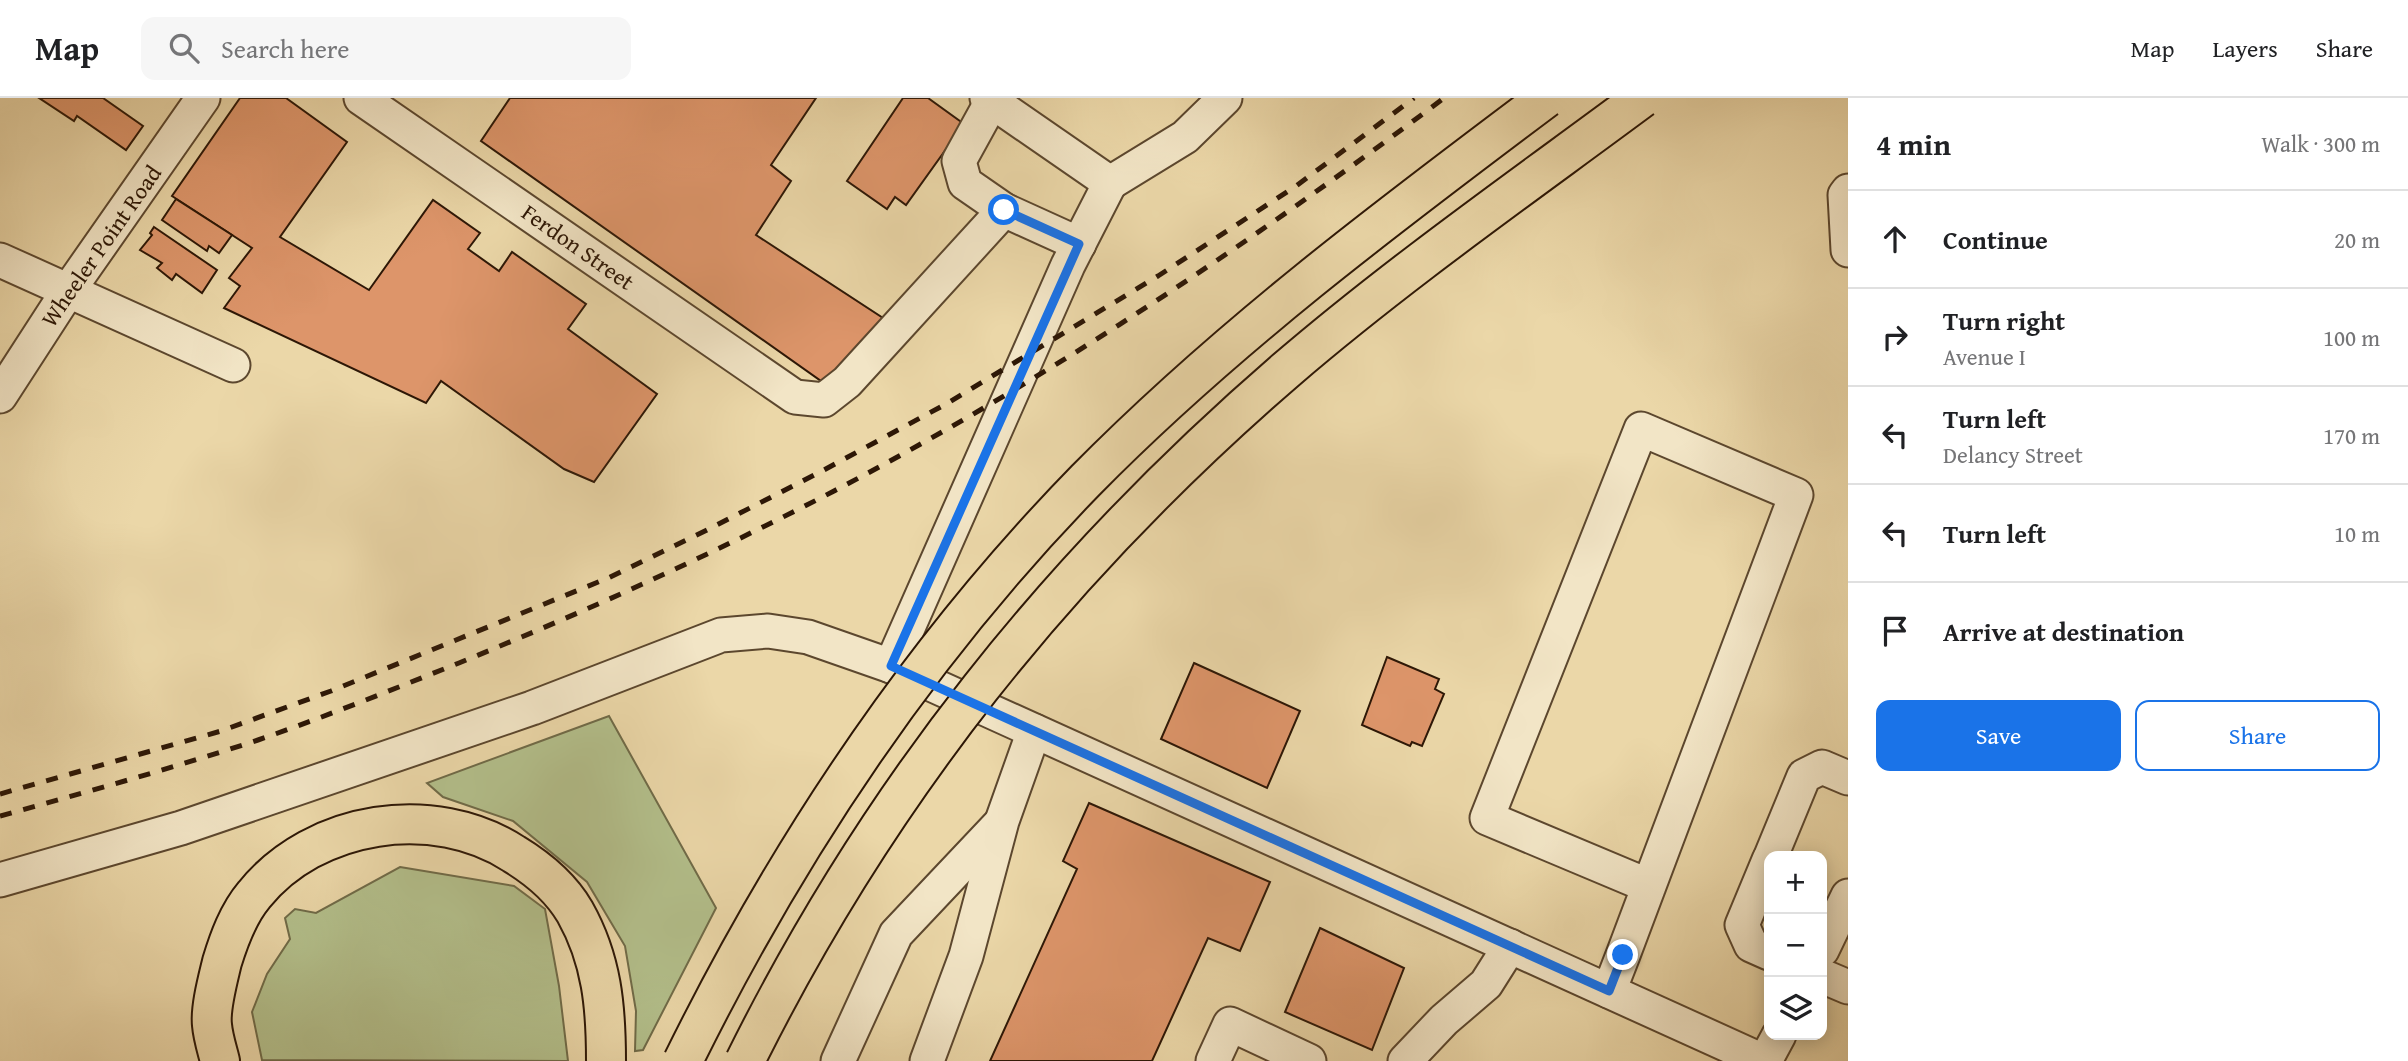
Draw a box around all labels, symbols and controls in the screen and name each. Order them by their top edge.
search box [141,17,631,80]
text: Map [35,24,99,72]
icon: search [165,29,203,67]
text: Search here [221,29,349,68]
text: Map [2131,31,2174,66]
text: Layers [2212,31,2278,66]
text: Share [2316,31,2373,66]
text: 4 min [1876,122,1951,166]
text: Walk · 300 m [2261,127,2380,160]
street label: Wheeler Point Road [32,158,169,333]
route start [988,194,1019,225]
street label: Ferdon Street [515,196,641,298]
icon: ahead [1876,220,1914,258]
text: Continue [1943,220,2048,259]
text: 20 m [2334,223,2380,256]
text: Turn right [1943,301,2065,340]
icon: right [1876,318,1914,356]
text: 100 m [2323,321,2380,354]
text: Avenue I [1943,340,2026,373]
text: Turn left [1943,399,2046,438]
icon: left [1876,416,1914,454]
text: 170 m [2323,419,2380,452]
text: Delancy Street [1943,438,2083,471]
icon: left [1876,514,1914,552]
text: Turn left [1943,514,2046,553]
text: 10 m [2334,517,2380,550]
icon: arrive [1876,612,1914,650]
text: Arrive at destination [1943,612,2184,651]
button: Save [1876,700,2121,771]
button: Share [2135,700,2380,771]
map controls [1764,851,1827,1040]
button: + [1764,851,1827,914]
button: − [1764,914,1827,977]
route end [1607,939,1638,970]
button: layers [1764,977,1827,1040]

